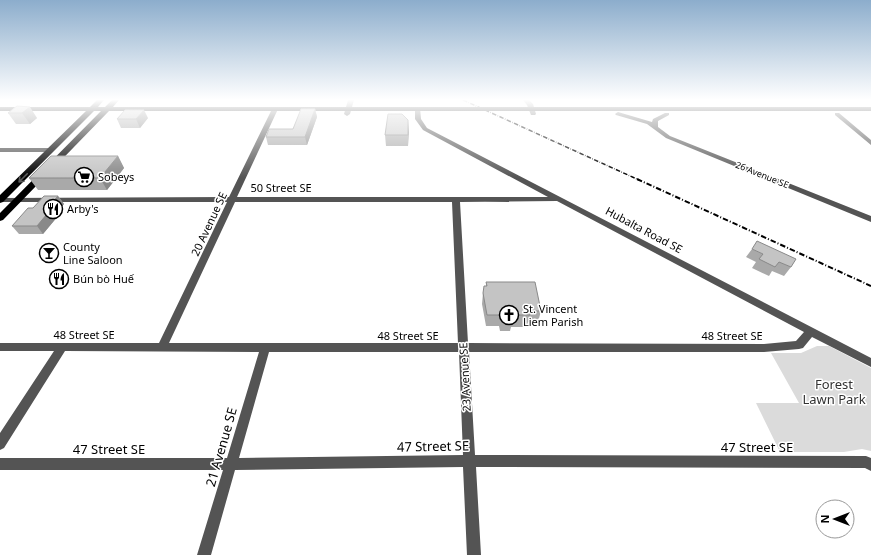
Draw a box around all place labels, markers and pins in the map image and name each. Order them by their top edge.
supermarket icon: Sobeys [73,166,95,188]
place label: Sobeys [98,169,134,184]
restaurant icon: Arby's [42,198,64,220]
place label: Arby's [67,201,99,216]
place label: County Line Saloon [63,239,123,267]
bar icon: County Line Saloon [38,242,60,264]
restaurant icon: Bún bò Huế [48,268,70,290]
place label: Bún bò Huế [73,271,135,286]
place label: St. Vincent Liem Parish [523,301,583,329]
church icon: St. Vincent Liem Parish [498,304,520,326]

